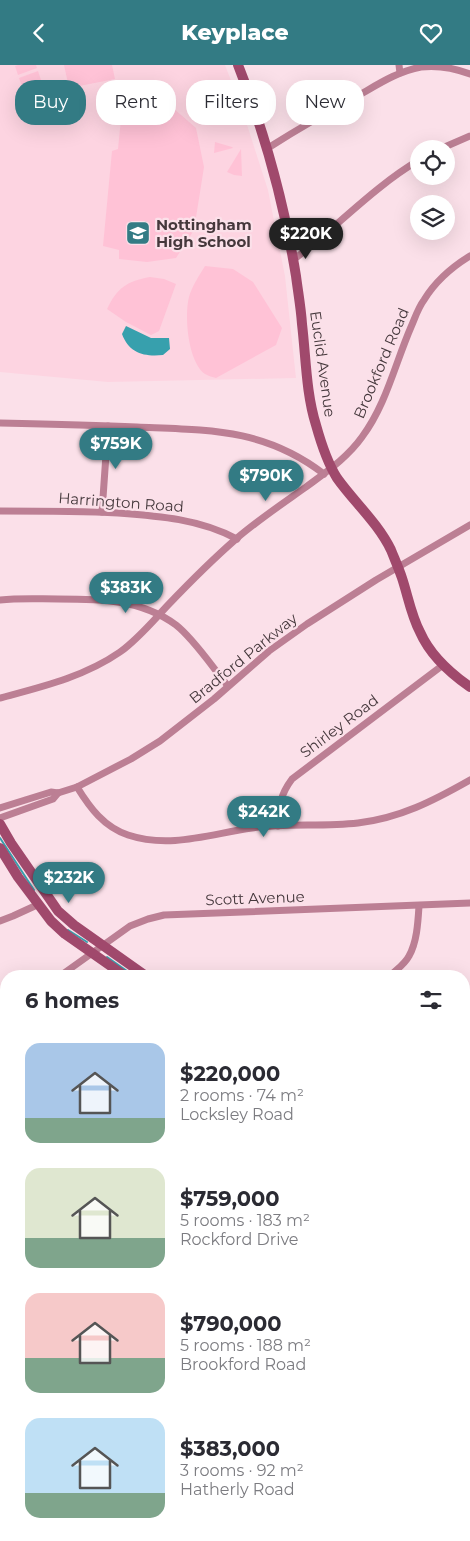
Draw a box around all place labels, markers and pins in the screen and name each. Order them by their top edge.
place label: Nottingham High School [156,215,252,251]
pin: $220K [271,217,341,260]
school or university icon: Nottingham High School [125,220,151,246]
pin: $759K [81,427,151,470]
pin: $790K [231,459,301,502]
pin: $383K [91,571,161,614]
pin: $242K [229,795,299,838]
pin: $232K [34,861,104,904]

